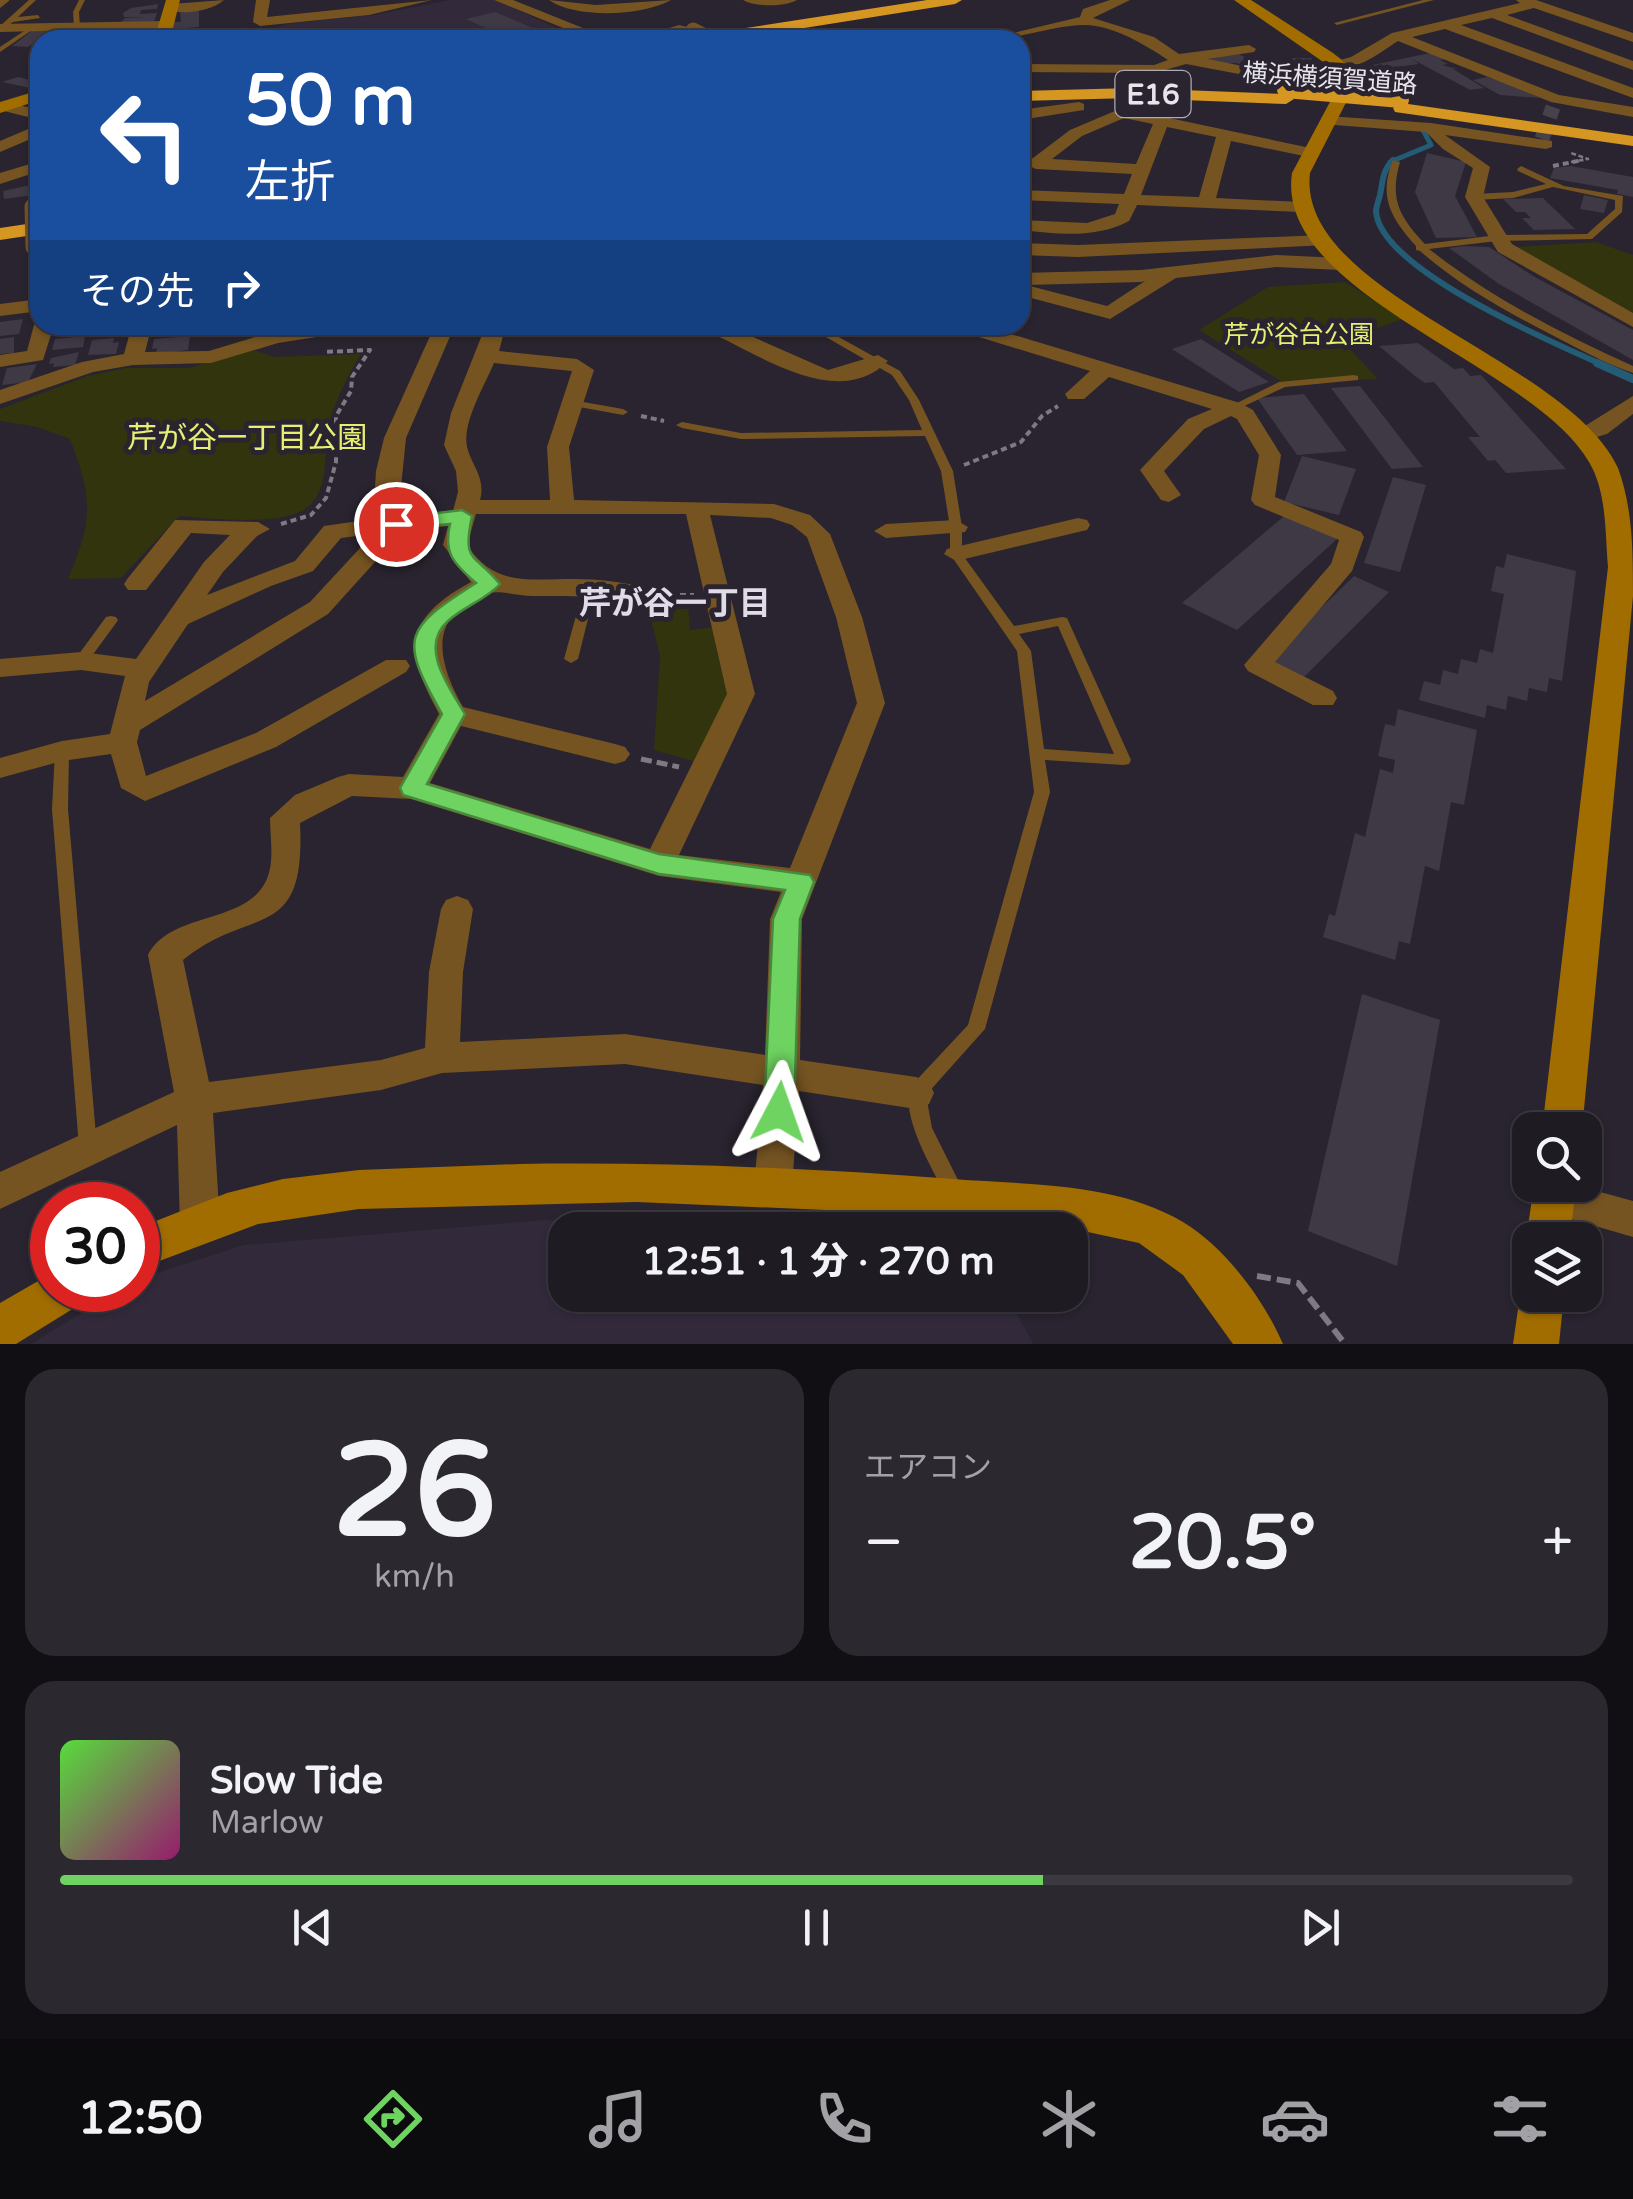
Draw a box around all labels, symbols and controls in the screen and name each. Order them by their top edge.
street label: 横浜横須賀道路 [1242,58,1418,100]
text: 50 m [245,60,415,144]
icon: left [80,70,210,200]
road number: E16 [1116,71,1190,117]
text: 左折 [245,156,335,210]
icon: right [214,260,269,315]
text: その先 [80,269,194,315]
park label: 芹が谷台公園 [1224,320,1374,350]
park label: 芹が谷一丁目公園 [127,420,367,457]
pin [354,482,439,567]
icon: arrive [369,497,424,552]
district label: 芹が谷一丁目 [579,585,771,623]
position arrow [727,1060,831,1164]
map controls [1512,1112,1602,1312]
button: search [1512,1112,1602,1202]
speed limit sign: 30 [30,1182,160,1312]
button: layers [1512,1222,1602,1312]
text: 12:51 · 1 分 · 270 m [642,1239,994,1285]
text: 26 [333,1415,496,1571]
text: エアコン [864,1449,992,1487]
text: 20.5° [1129,1498,1316,1588]
text: − [864,1510,903,1576]
text: + [1542,1510,1573,1576]
text: km/h [374,1558,455,1596]
text: Slow Tide [210,1758,383,1804]
text: Marlow [210,1804,324,1842]
icon: previous [285,1900,340,1955]
icon: pause [789,1900,844,1955]
icon: next [1293,1900,1348,1955]
icon: directions [358,2084,428,2154]
icon: music [583,2084,653,2154]
icon: phone [809,2084,879,2154]
icon: climate [1034,2084,1104,2154]
icon: car [1260,2084,1330,2154]
icon: filters [1485,2084,1555,2154]
text: 12:50 [78,2092,202,2146]

